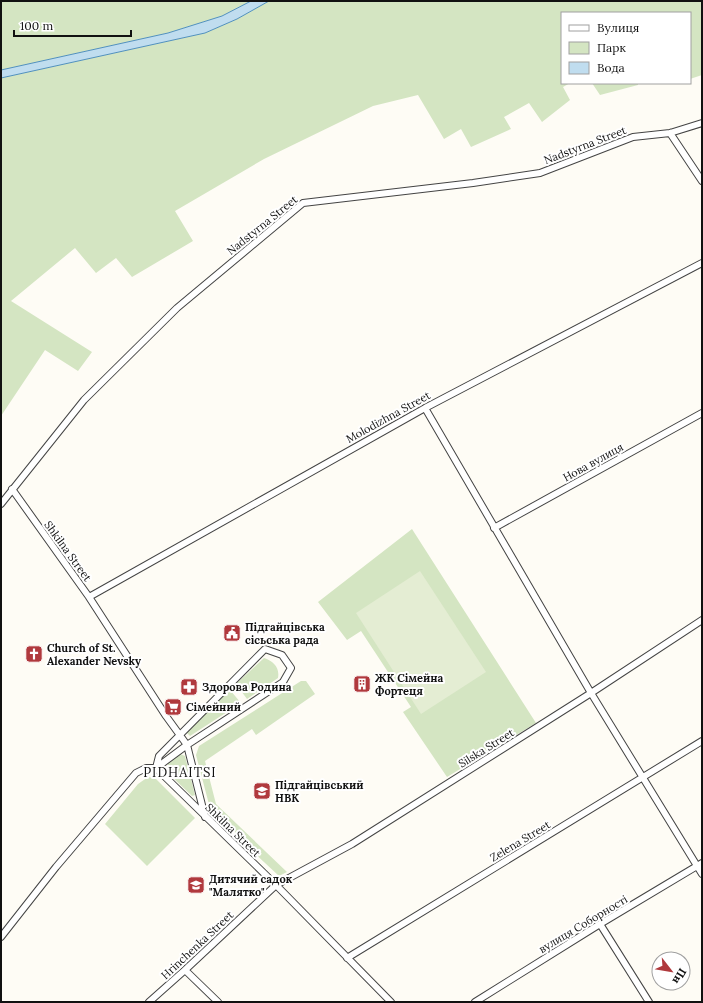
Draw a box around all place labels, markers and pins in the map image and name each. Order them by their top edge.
place label: Підгайцівська сісьська рада [245,620,325,647]
public building icon: Підгайцівська сісьська рада [222,623,242,643]
place label: Church of St. Alexander Nevsky [47,641,142,668]
church icon: Church of St. Alexander Nevsky [24,644,44,664]
place label: ЖК Сімейна Фортеця [375,671,444,698]
building icon: ЖК Сімейна Фортеця [352,674,372,694]
pharmacy icon: Здорова Родина [179,677,199,697]
place label: Здорова Родина [202,680,292,694]
supermarket icon: Сімейний [163,697,183,717]
place label: Сімейний [186,700,241,714]
place label: Підгайцівський НВК [275,778,363,805]
school or university icon: Підгайцівський НВК [252,781,272,801]
place label: Дитячий садок "Малятко" [209,872,293,899]
school or university icon: Дитячий садок "Малятко" [186,875,206,895]

